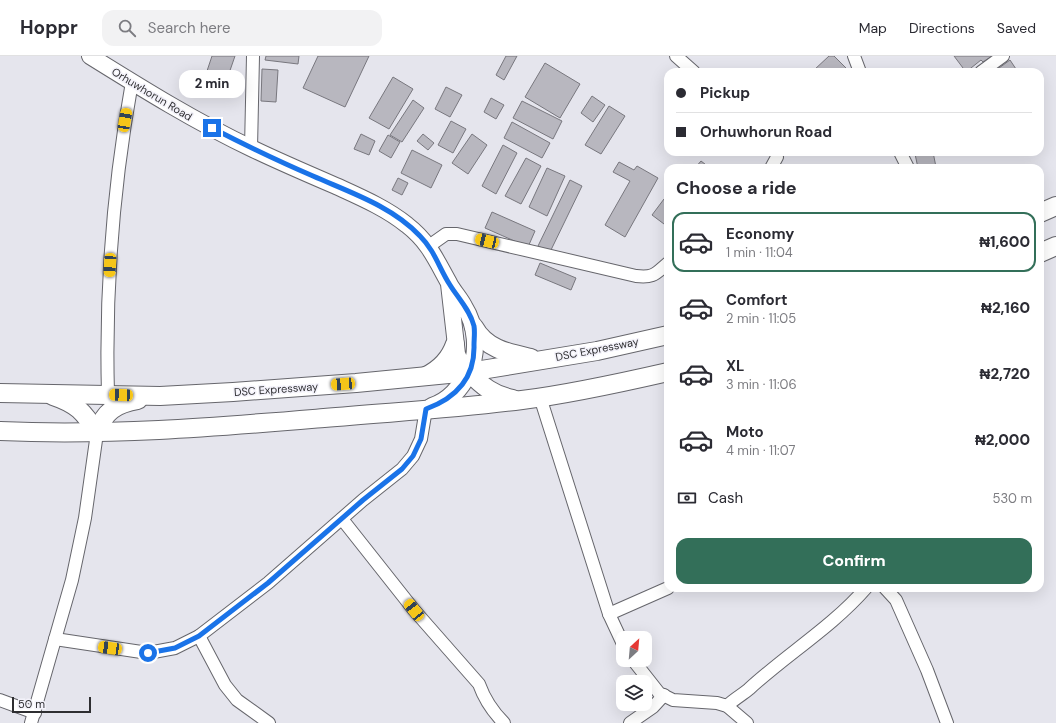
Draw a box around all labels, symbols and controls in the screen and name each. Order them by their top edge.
search box [102,10,382,46]
text: Hoppr [20,15,78,40]
icon: search [116,17,138,39]
text: Search here [148,18,231,38]
text: Map [859,19,887,37]
text: Directions [909,19,975,37]
text: Saved [997,19,1036,37]
street label: Orhuwhorun Road [109,64,195,124]
callout: 2 min [179,70,245,98]
text: 2 min [195,75,229,92]
text: Pickup [700,83,750,103]
car [117,107,133,133]
route end [203,119,221,137]
text: Orhuwhorun Road [700,122,832,142]
text: Choose a ride [676,176,797,200]
icon: car [678,224,714,260]
text: Economy [726,224,794,244]
car [474,232,500,250]
text: ₦1,600 [979,232,1030,252]
text: 1 min · 11:04 [726,244,793,261]
car [103,253,117,277]
icon: car [678,290,714,326]
text: Comfort [726,290,787,310]
text: ₦2,160 [981,298,1030,318]
text: 2 min · 11:05 [726,310,796,327]
street label: DSC Expressway [554,334,640,364]
icon: car [678,356,714,392]
text: XL [726,356,744,376]
text: ₦2,720 [980,364,1030,384]
text: 3 min · 11:06 [726,376,797,393]
car [331,377,355,391]
street label: DSC Expressway [233,379,319,399]
car [109,389,133,401]
icon: car [678,422,714,458]
text: Moto [726,422,764,442]
text: ₦2,000 [975,430,1030,450]
text: 4 min · 11:07 [726,442,795,459]
icon: cash [676,487,698,509]
text: Cash [708,488,743,508]
text: 530 m [992,490,1032,507]
button: Confirm [676,538,1032,584]
car [402,597,426,623]
north arrow [616,631,652,667]
map controls [616,631,652,711]
car [97,640,123,656]
route start [139,644,157,662]
button: layers [616,675,652,711]
scale bar [12,695,91,714]
text: 50 m [18,697,45,711]

